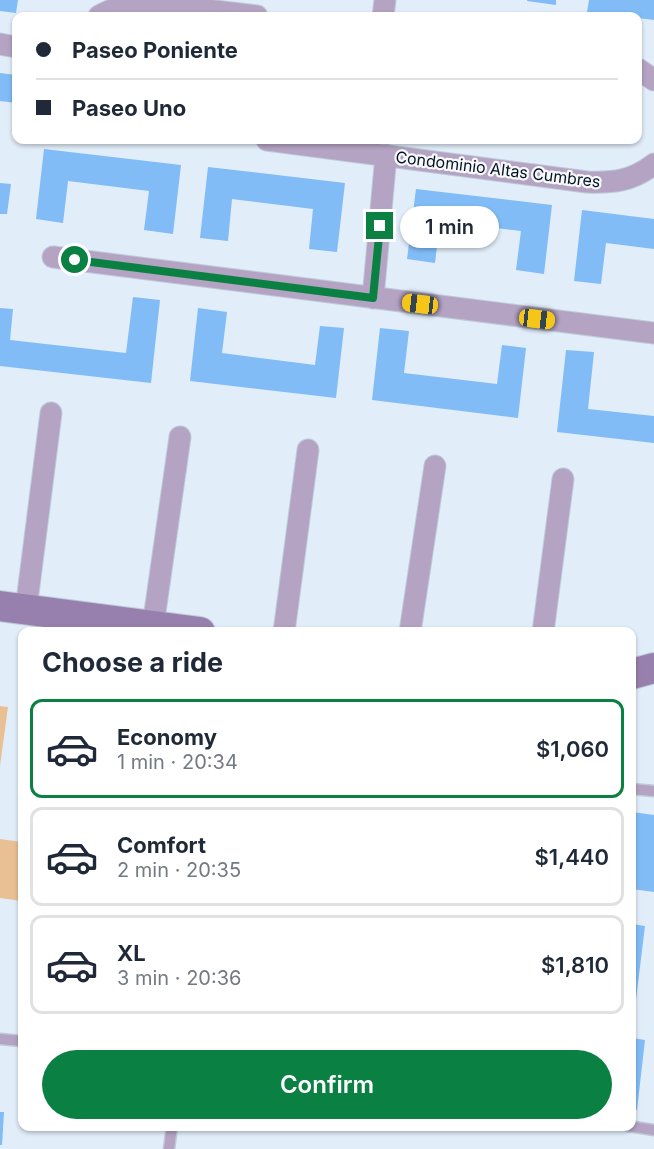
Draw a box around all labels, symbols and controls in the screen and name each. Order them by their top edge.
text: Paseo Poniente [72,37,238,63]
text: Paseo Uno [72,95,186,121]
street label: Condominio Altas Cumbres [394,147,602,191]
callout: 1 min [401,205,500,247]
route end [366,212,393,239]
text: 1 min [425,215,474,239]
route start [61,246,88,273]
car [401,293,439,315]
car [518,308,556,330]
text: Choose a ride [42,646,223,679]
icon: car [45,722,99,776]
text: Economy [117,724,217,750]
text: $1,060 [536,736,609,762]
text: 1 min · 20:34 [117,750,238,774]
icon: car [45,830,99,884]
text: Comfort [117,832,206,858]
text: $1,440 [535,844,609,870]
text: 2 min · 20:35 [117,858,241,882]
icon: car [45,938,99,992]
text: XL [117,940,146,966]
text: $1,810 [541,952,609,978]
text: 3 min · 20:36 [117,966,242,990]
button: Confirm [42,1050,612,1119]

